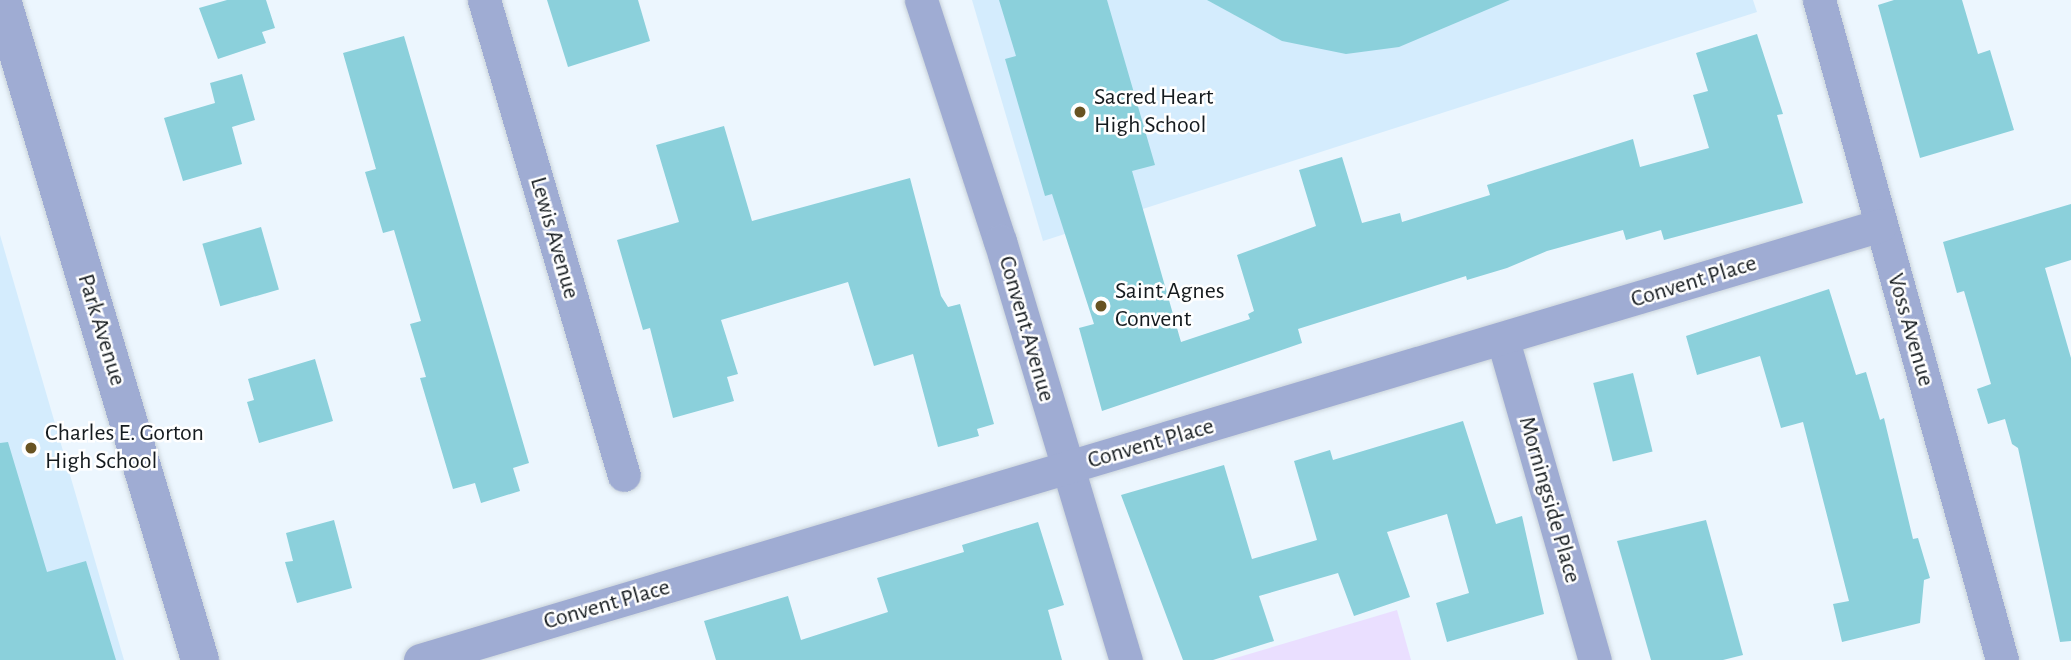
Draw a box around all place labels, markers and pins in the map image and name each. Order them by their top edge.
place label: Sacred Heart High School [1094,84,1213,140]
marker: Sacred Heart High School [1072,104,1088,120]
place label: Saint Agnes Convent [1115,278,1225,334]
marker: Saint Agnes Convent [1093,298,1109,314]
place label: Charles E. Gorton High School [45,420,204,476]
marker: Charles E. Gorton High School [23,440,39,456]

